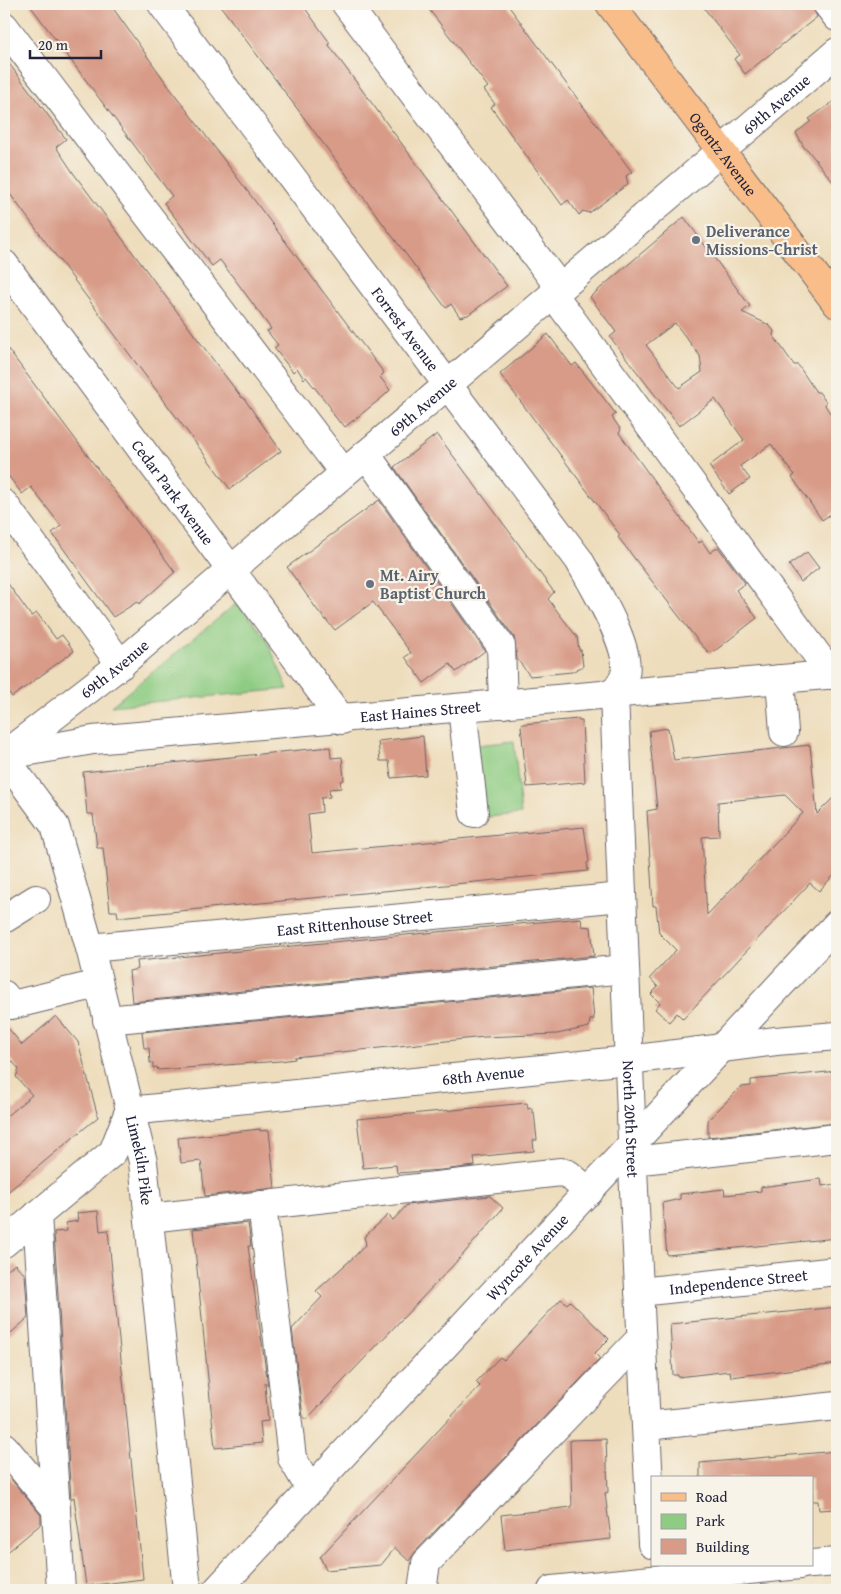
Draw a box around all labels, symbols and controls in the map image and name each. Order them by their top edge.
scale bar [30,28,101,60]
text: 20 m [38,34,69,55]
street label: 69th Avenue [737,68,815,140]
street label: Ogontz Avenue [684,107,763,201]
place label: Deliverance Missions-Christ [706,219,818,261]
marker: Deliverance Missions-Christ [690,234,702,246]
street label: Forrest Avenue [366,281,445,376]
street label: 69th Avenue [383,370,462,442]
street label: Cedar Park Avenue [126,434,220,550]
place label: Mt. Airy Baptist Church [380,563,487,605]
marker: Mt. Airy Baptist Church [364,578,376,590]
street label: 69th Avenue [75,633,154,704]
street label: East Haines Street [359,694,482,728]
street label: East Rittenhouse Street [276,903,434,942]
street label: 68th Avenue [441,1059,526,1091]
street label: North 20th Street [617,1060,646,1179]
street label: Limekiln Pike [120,1113,159,1206]
street label: Wyncote Avenue [480,1208,574,1306]
street label: Independence Street [668,1262,809,1301]
legend [651,1476,814,1566]
text: Road [696,1486,727,1507]
text: Park [696,1510,725,1531]
text: Building [696,1536,750,1557]

